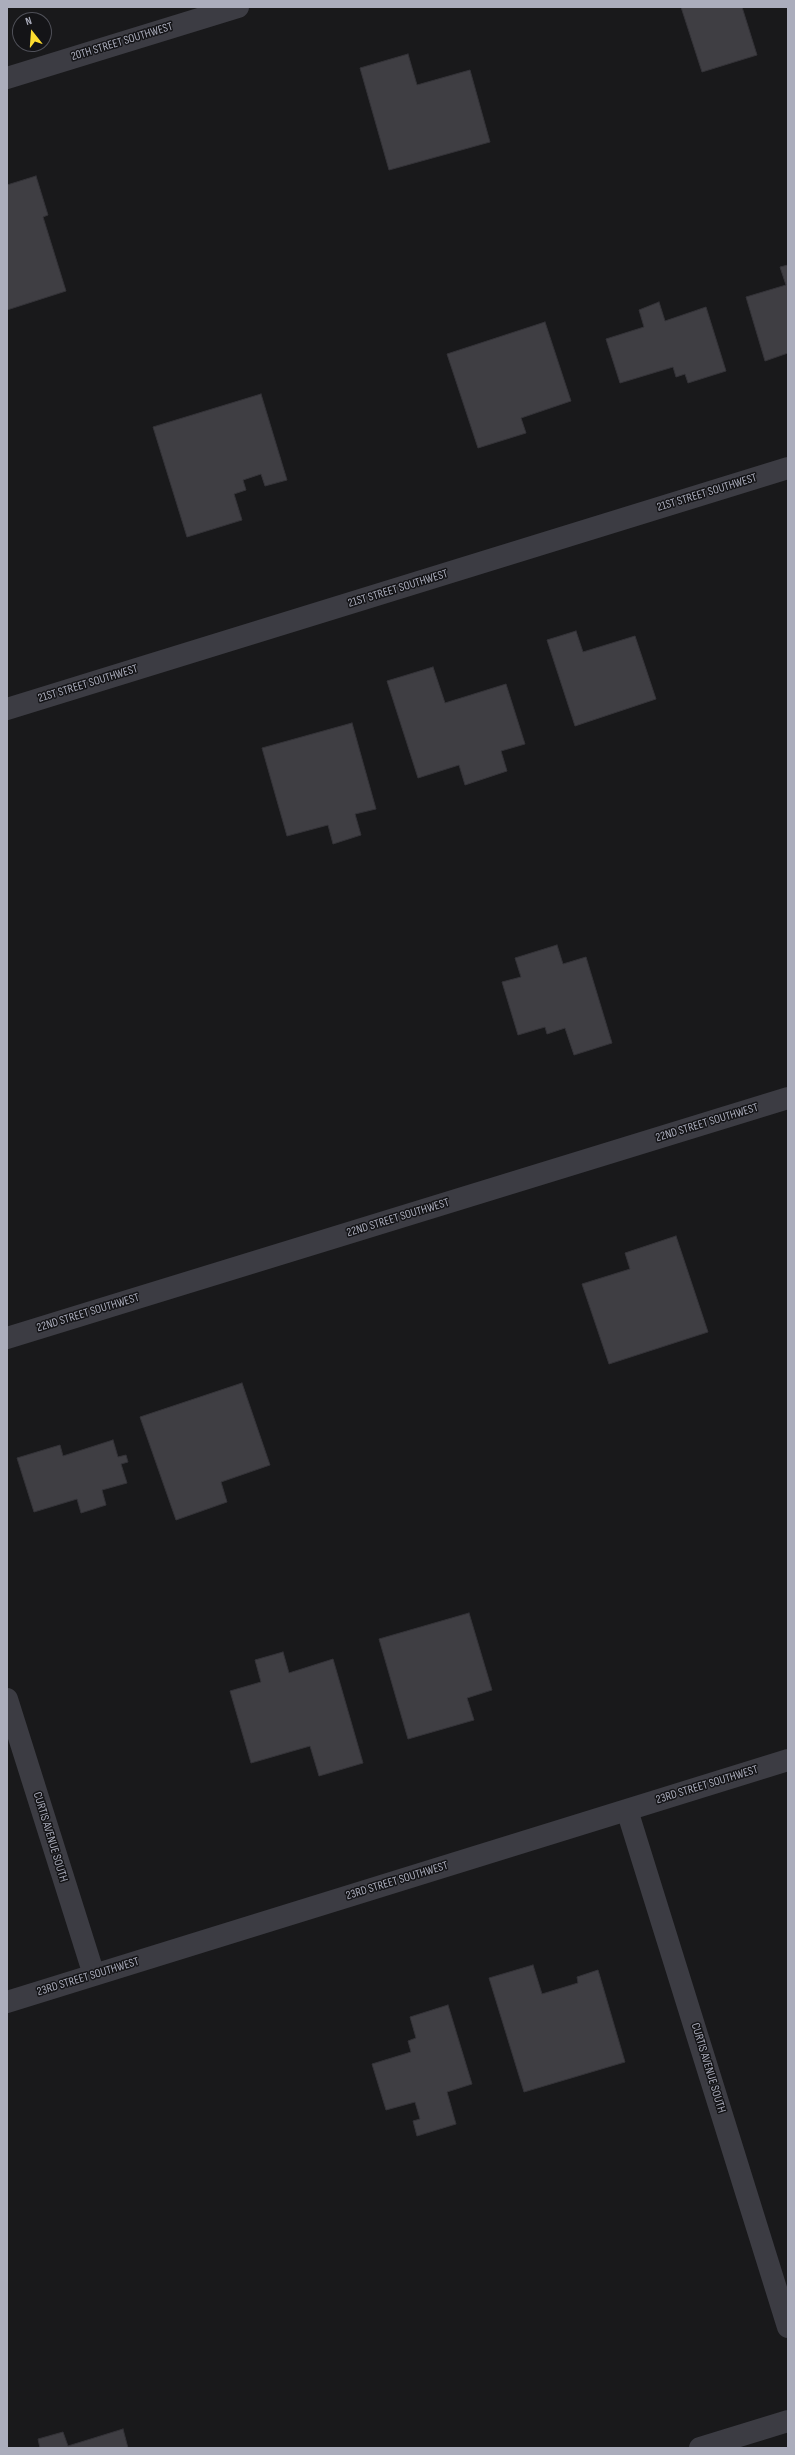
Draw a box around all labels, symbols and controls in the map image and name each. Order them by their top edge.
north arrow [12,12,52,52]
text: N [24,14,33,28]
street label: 20TH STREET SOUTHWEST [69,20,175,64]
street label: 21ST STREET SOUTHWEST [655,471,759,515]
street label: 21ST STREET SOUTHWEST [346,567,450,611]
street label: 21ST STREET SOUTHWEST [36,662,140,706]
street label: 22ND STREET SOUTHWEST [654,1101,760,1145]
street label: 22ND STREET SOUTHWEST [345,1196,451,1240]
street label: 22ND STREET SOUTHWEST [35,1291,141,1335]
street label: 23RD STREET SOUTHWEST [654,1763,760,1807]
street label: CURTIS AVENUE SOUTH [29,1790,71,1884]
street label: 23RD STREET SOUTHWEST [344,1859,450,1903]
street label: 23RD STREET SOUTHWEST [35,1955,141,1999]
street label: CURTIS AVENUE SOUTH [687,2021,729,2115]

